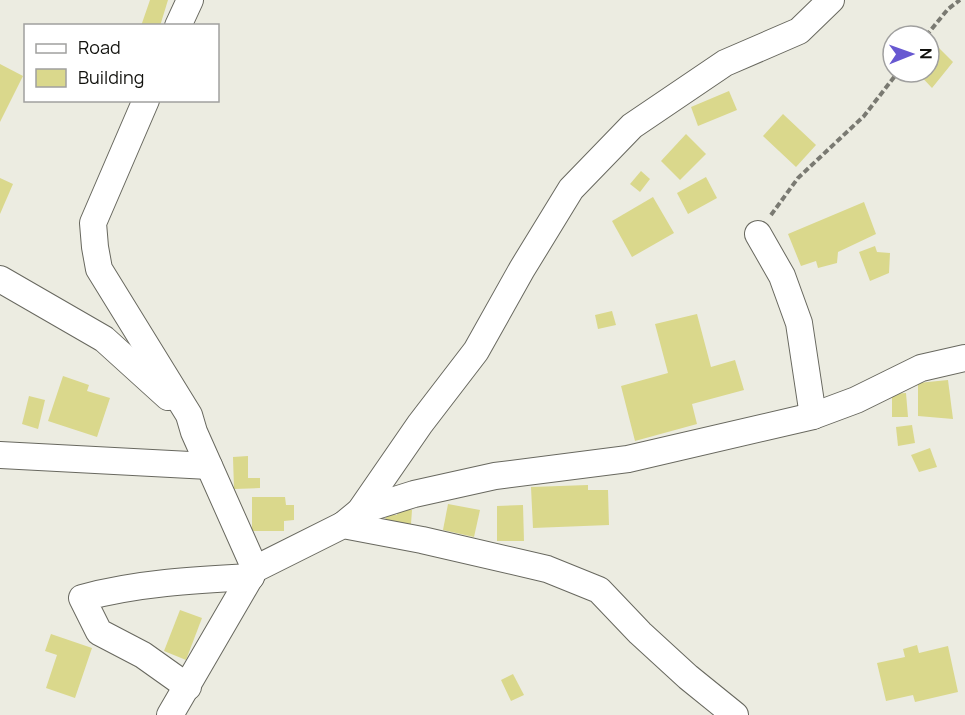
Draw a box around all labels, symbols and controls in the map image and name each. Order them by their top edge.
legend [24,24,219,102]
north arrow [881,24,941,84]
text: Road [78,35,121,59]
text: N [915,48,937,60]
text: Building [78,65,144,89]

